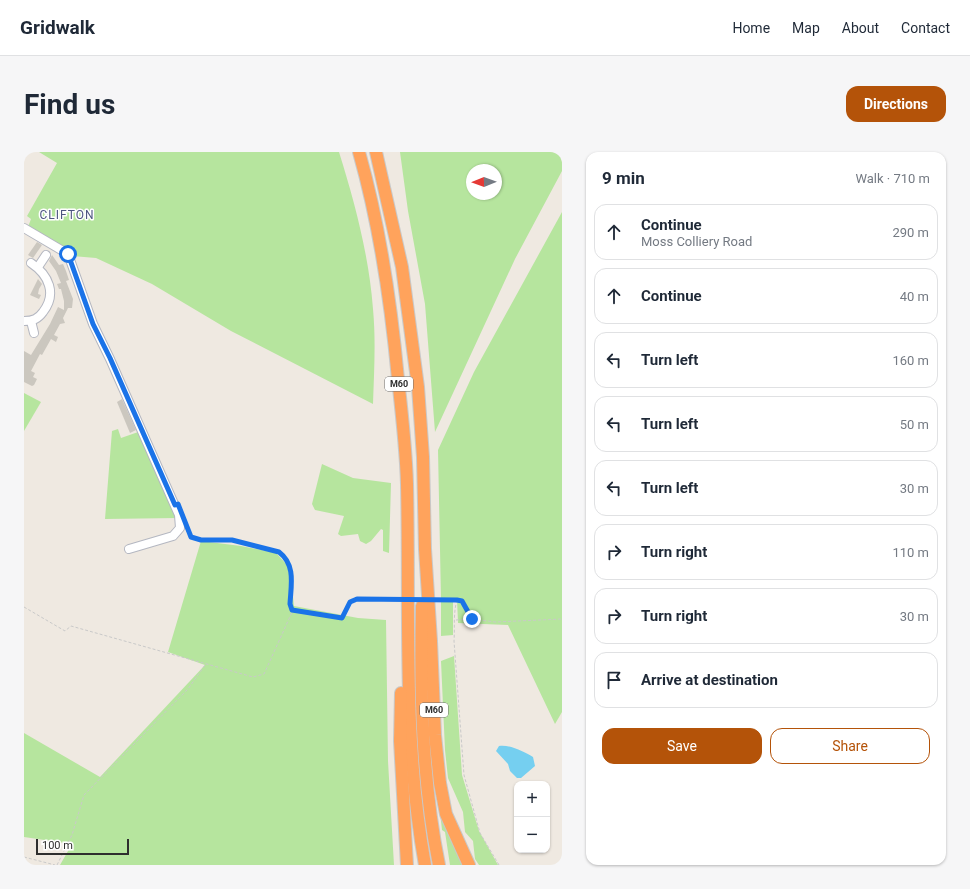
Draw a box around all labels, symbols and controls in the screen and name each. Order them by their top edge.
text: Gridwalk [20,16,95,39]
text: Home [732,20,770,36]
text: Map [792,20,820,36]
text: About [842,20,879,36]
text: Contact [901,20,950,36]
button: Directions [846,86,946,122]
text: Find us [24,88,115,121]
north arrow [466,164,502,200]
text: 9 min [602,168,645,188]
text: Walk · 710 m [855,171,930,186]
district label: CLIFTON [39,208,95,222]
text: Continue [641,216,702,234]
icon: ahead [603,221,625,243]
text: 290 m [892,225,929,240]
text: Moss Colliery Road [641,234,752,249]
route start [59,245,77,263]
icon: ahead [603,285,625,307]
text: Continue [641,287,702,305]
text: 40 m [900,289,929,304]
icon: left [603,349,625,371]
text: Turn left [641,351,698,369]
text: 160 m [892,353,929,368]
road number: M60 [385,377,413,391]
icon: left [603,413,625,435]
text: Turn left [641,415,698,433]
text: 50 m [900,417,929,432]
icon: left [603,477,625,499]
text: Turn left [641,479,698,497]
text: 30 m [900,481,929,496]
icon: right [603,541,625,563]
text: Turn right [641,543,707,561]
text: 110 m [892,545,929,560]
icon: right [603,605,625,627]
text: Turn right [641,607,707,625]
text: 30 m [900,609,929,624]
route end [463,610,481,628]
icon: arrive [603,669,625,691]
text: Arrive at destination [641,671,778,689]
road number: M60 [420,703,448,717]
button: Save [602,728,762,764]
button: Share [770,728,930,764]
map controls [514,781,550,853]
button: + [514,781,550,817]
button: − [514,817,550,853]
scale bar [36,837,129,856]
text: 100 m [42,839,73,852]

